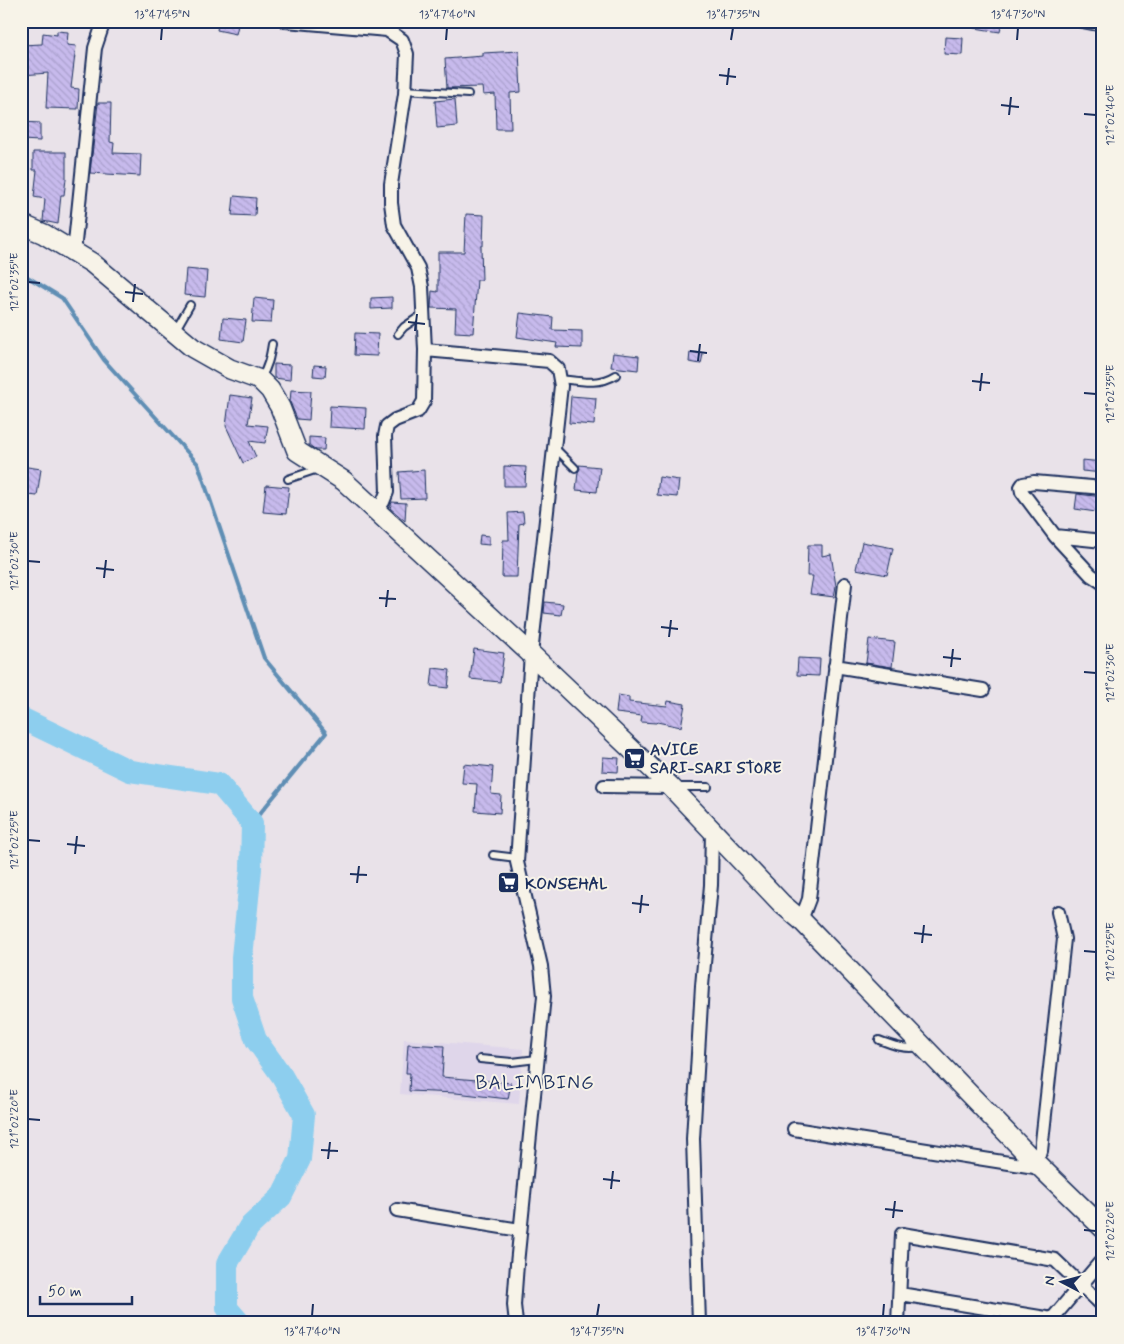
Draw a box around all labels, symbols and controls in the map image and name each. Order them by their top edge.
text: 13°47'45"N [134,7,190,23]
text: 13°47'40"N [419,7,475,23]
text: 13°47'35"N [706,7,760,23]
text: 13°47'30"N [991,7,1045,23]
text: 121°02'40"E [1103,84,1119,146]
text: 121°02'35"E [7,252,23,312]
text: 121°02'35"E [1103,364,1119,424]
text: 121°02'30"E [7,531,23,591]
text: 121°02'30"E [1103,643,1119,703]
place label: AVICE SARI-SARI STORE [650,740,782,779]
supermarket icon: AVICE SARI-SARI STORE [622,746,646,770]
text: 121°02'25"E [7,810,23,870]
supermarket icon: KONSEHAL [497,871,521,895]
place label: KONSEHAL [525,874,608,895]
text: 121°02'25"E [1103,922,1119,982]
district label: BALIMBING [475,1071,595,1096]
text: 121°02'20"E [7,1089,23,1149]
text: 121°02'20"E [1103,1201,1119,1261]
north arrow [1036,1256,1086,1306]
scale bar [40,1274,132,1306]
text: N [1041,1275,1060,1286]
text: 50 m [48,1282,82,1302]
text: 13°47'40"N [284,1324,340,1340]
text: 13°47'35"N [570,1324,624,1340]
text: 13°47'30"N [856,1324,910,1340]

